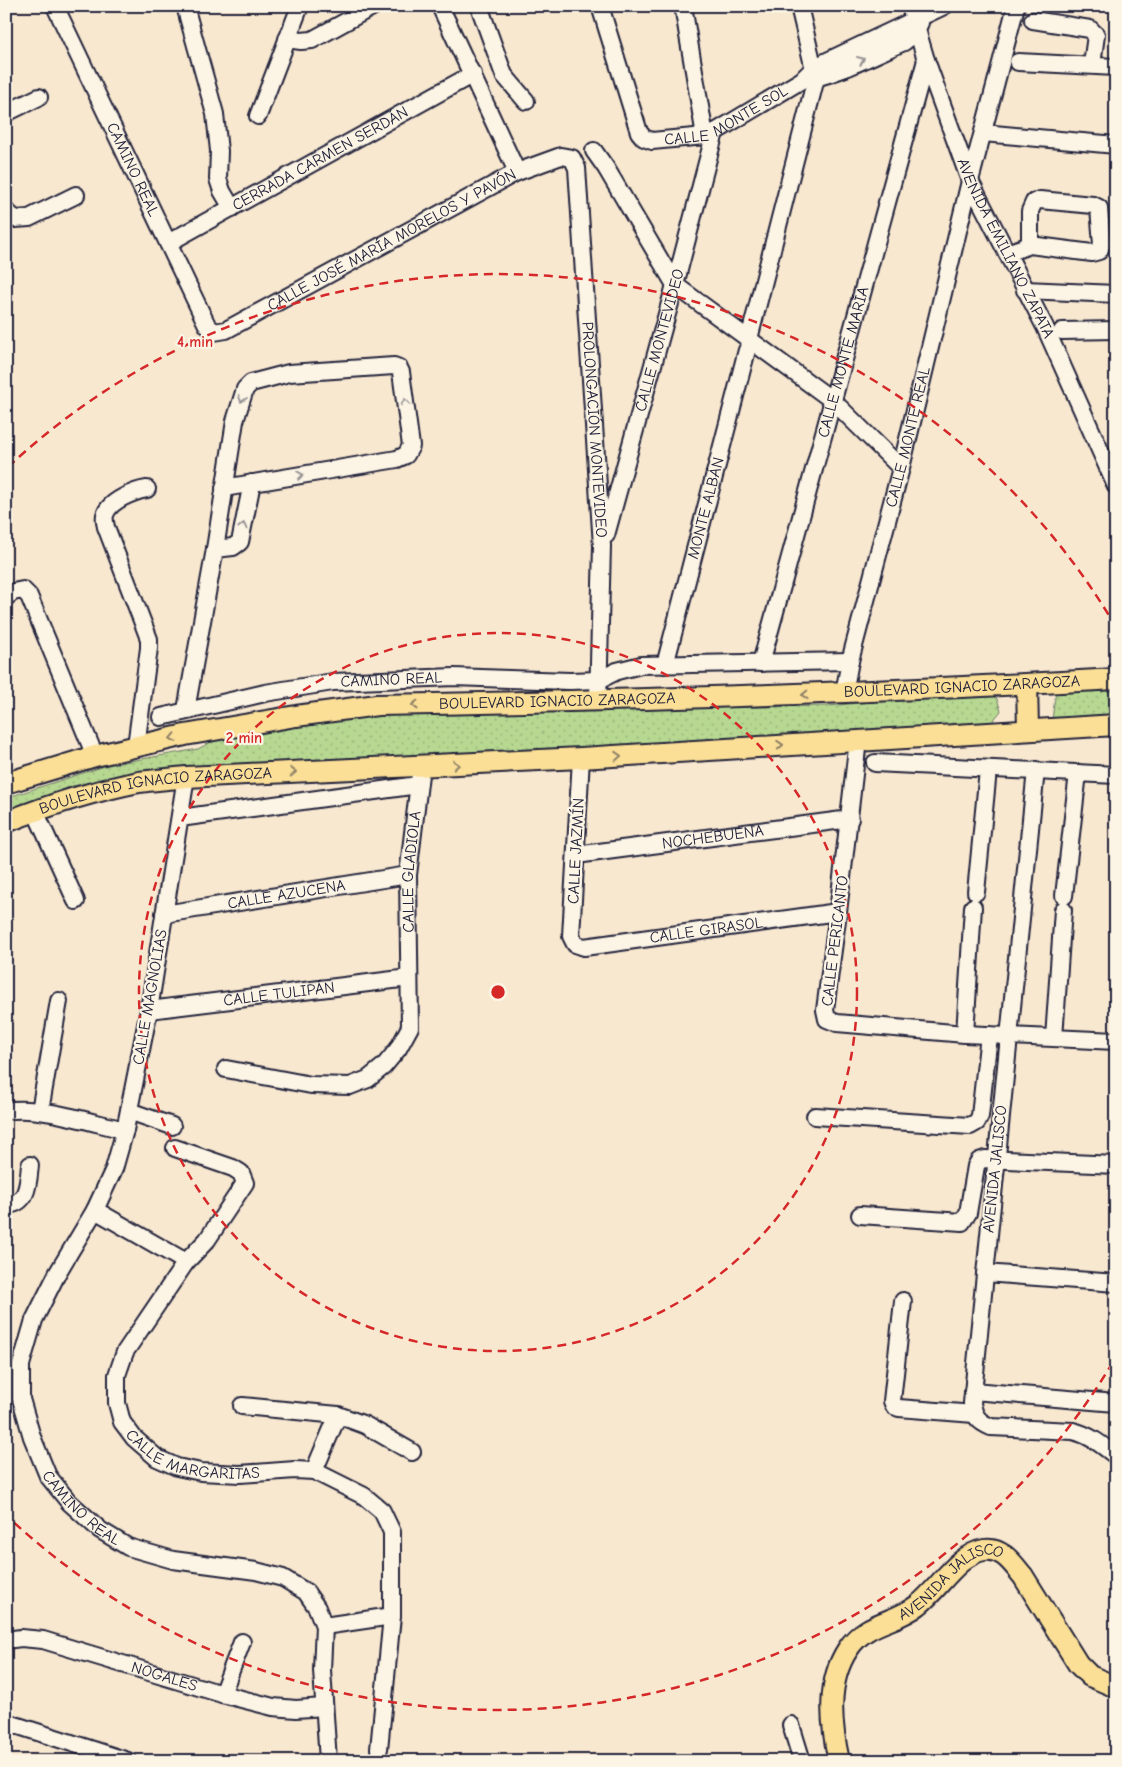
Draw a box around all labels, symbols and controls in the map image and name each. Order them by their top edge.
one-way arrow [856,56,865,66]
street label: CALLE MONTE SOL [663,82,791,149]
street label: CERRADA CARMEN SERDÁN [229,103,411,215]
street label: CAMINO REAL [103,120,163,219]
street label: AVENIDA EMILIANO ZAPATA [954,156,1058,341]
street label: CALLE JOSÉ MARÍA MORELOS Y PAVÓN [264,165,519,315]
street label: CALLE MONTEVIDEO [631,267,688,414]
street label: CALLE MONTE MARÍA [814,285,873,439]
street label: PROLONGACIÓN MONTEVIDEO [578,321,610,538]
text: 4 min [177,333,213,351]
street label: CALLE MONTE REAL [882,365,934,509]
one-way arrow [237,394,247,402]
one-way arrow [400,398,410,406]
street label: MONTE ALBÁN [684,455,728,561]
one-way arrow [296,471,305,481]
one-way arrow [238,521,248,530]
street label: CAMINO REAL [340,669,442,691]
street label: BOULEVARD IGNACIO ZARAGOZA [843,672,1080,701]
street label: BOULEVARD IGNACIO ZARAGOZA [439,689,676,713]
one-way arrow [801,689,809,700]
one-way arrow [411,699,419,710]
text: 2 min [226,729,262,747]
one-way arrow [168,732,177,743]
one-way arrow [776,740,784,751]
one-way arrow [614,750,622,761]
one-way arrow [452,759,460,770]
street label: BOULEVARD IGNACIO ZARAGOZA [37,764,272,818]
one-way arrow [290,767,298,778]
street label: CALLE JAZMÍN [563,797,588,905]
street label: CALLE GLADIOLA [399,810,425,933]
street label: NOCHEBUENA [661,821,765,853]
street label: CALLE PERICANTO [818,875,852,1007]
street label: CALLE AZUCENA [226,876,347,913]
street label: CALLE GIRASOL [648,913,764,947]
street label: CALLE MAGNOLIAS [129,928,171,1066]
street label: CALLE TULIPÁN [222,978,336,1010]
centre of rings [489,983,507,1001]
street label: AVENIDA JALISCO [979,1104,1011,1234]
street label: CALLE MARGARITAS [122,1426,261,1483]
street label: CAMINO REAL [38,1467,124,1549]
street label: AVENIDA JALISCO [896,1541,1007,1624]
street label: NOGALES [129,1658,200,1695]

